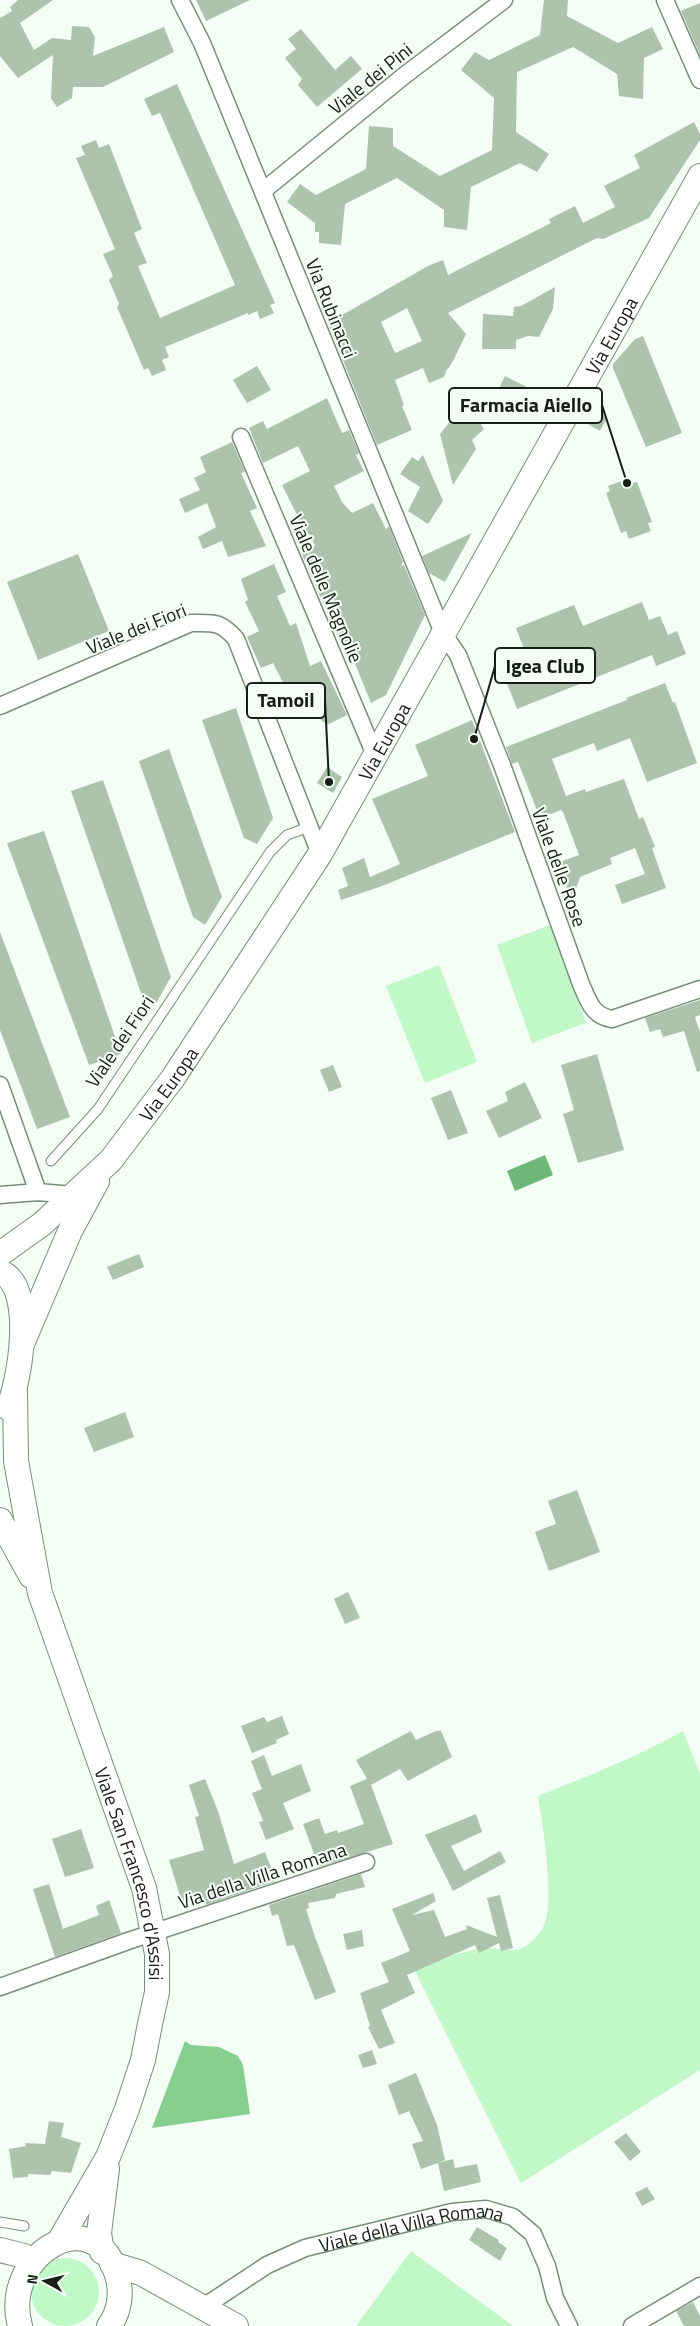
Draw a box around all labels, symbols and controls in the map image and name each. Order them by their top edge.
street label: Viale dei Pini [322,35,418,121]
street label: Via Rubinacci [299,254,365,362]
street label: Via Europa [577,291,644,380]
callout: Farmacia Aiello [449,388,602,423]
text: Farmacia Aiello [460,389,592,420]
street label: Viale delle Magnolie [283,509,371,667]
street label: Viale dei Fiori [82,595,190,661]
callout: Igea Club [495,648,595,683]
text: Igea Club [505,650,585,681]
callout: Tamoil [247,683,325,718]
text: Tamoil [257,684,315,715]
street label: Via Europa [350,696,417,785]
street label: Viale delle Rose [525,803,595,931]
street label: Viale dei Fiori [77,989,161,1093]
street label: Via Europa [131,1040,205,1127]
street label: Viale San Francesco d'Assisi [88,1763,172,1981]
street label: Via della Villa Romana [174,1834,350,1916]
street label: Viale della Villa Romana [316,2195,509,2259]
north arrow [20,2256,70,2306]
text: N [21,2273,43,2285]

